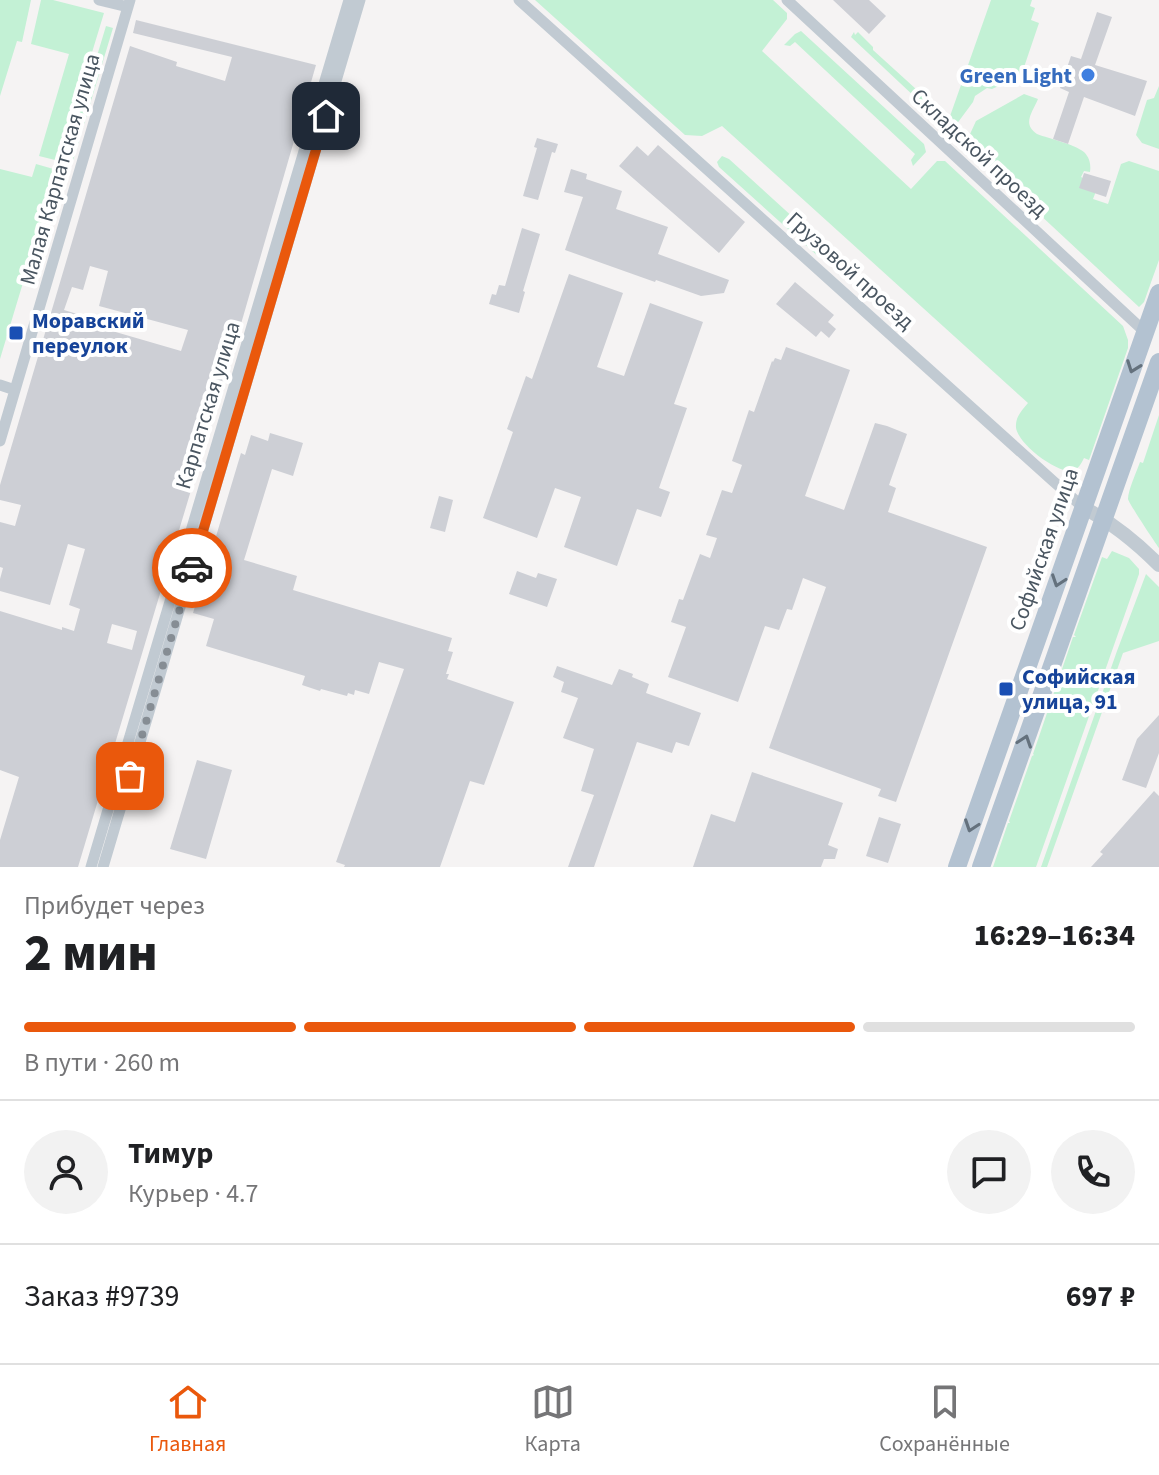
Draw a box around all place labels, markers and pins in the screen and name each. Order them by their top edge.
place label: Green Light [959,60,1073,92]
marker: Green Light [1079,66,1097,84]
pin [292,82,360,150]
place label: Моравский переулок [32,305,145,362]
marker: Моравский переулок [7,324,25,342]
place label: Софийская улица, 91 [1022,661,1136,718]
marker: Софийская улица, 91 [997,680,1015,698]
pin [96,742,164,810]

